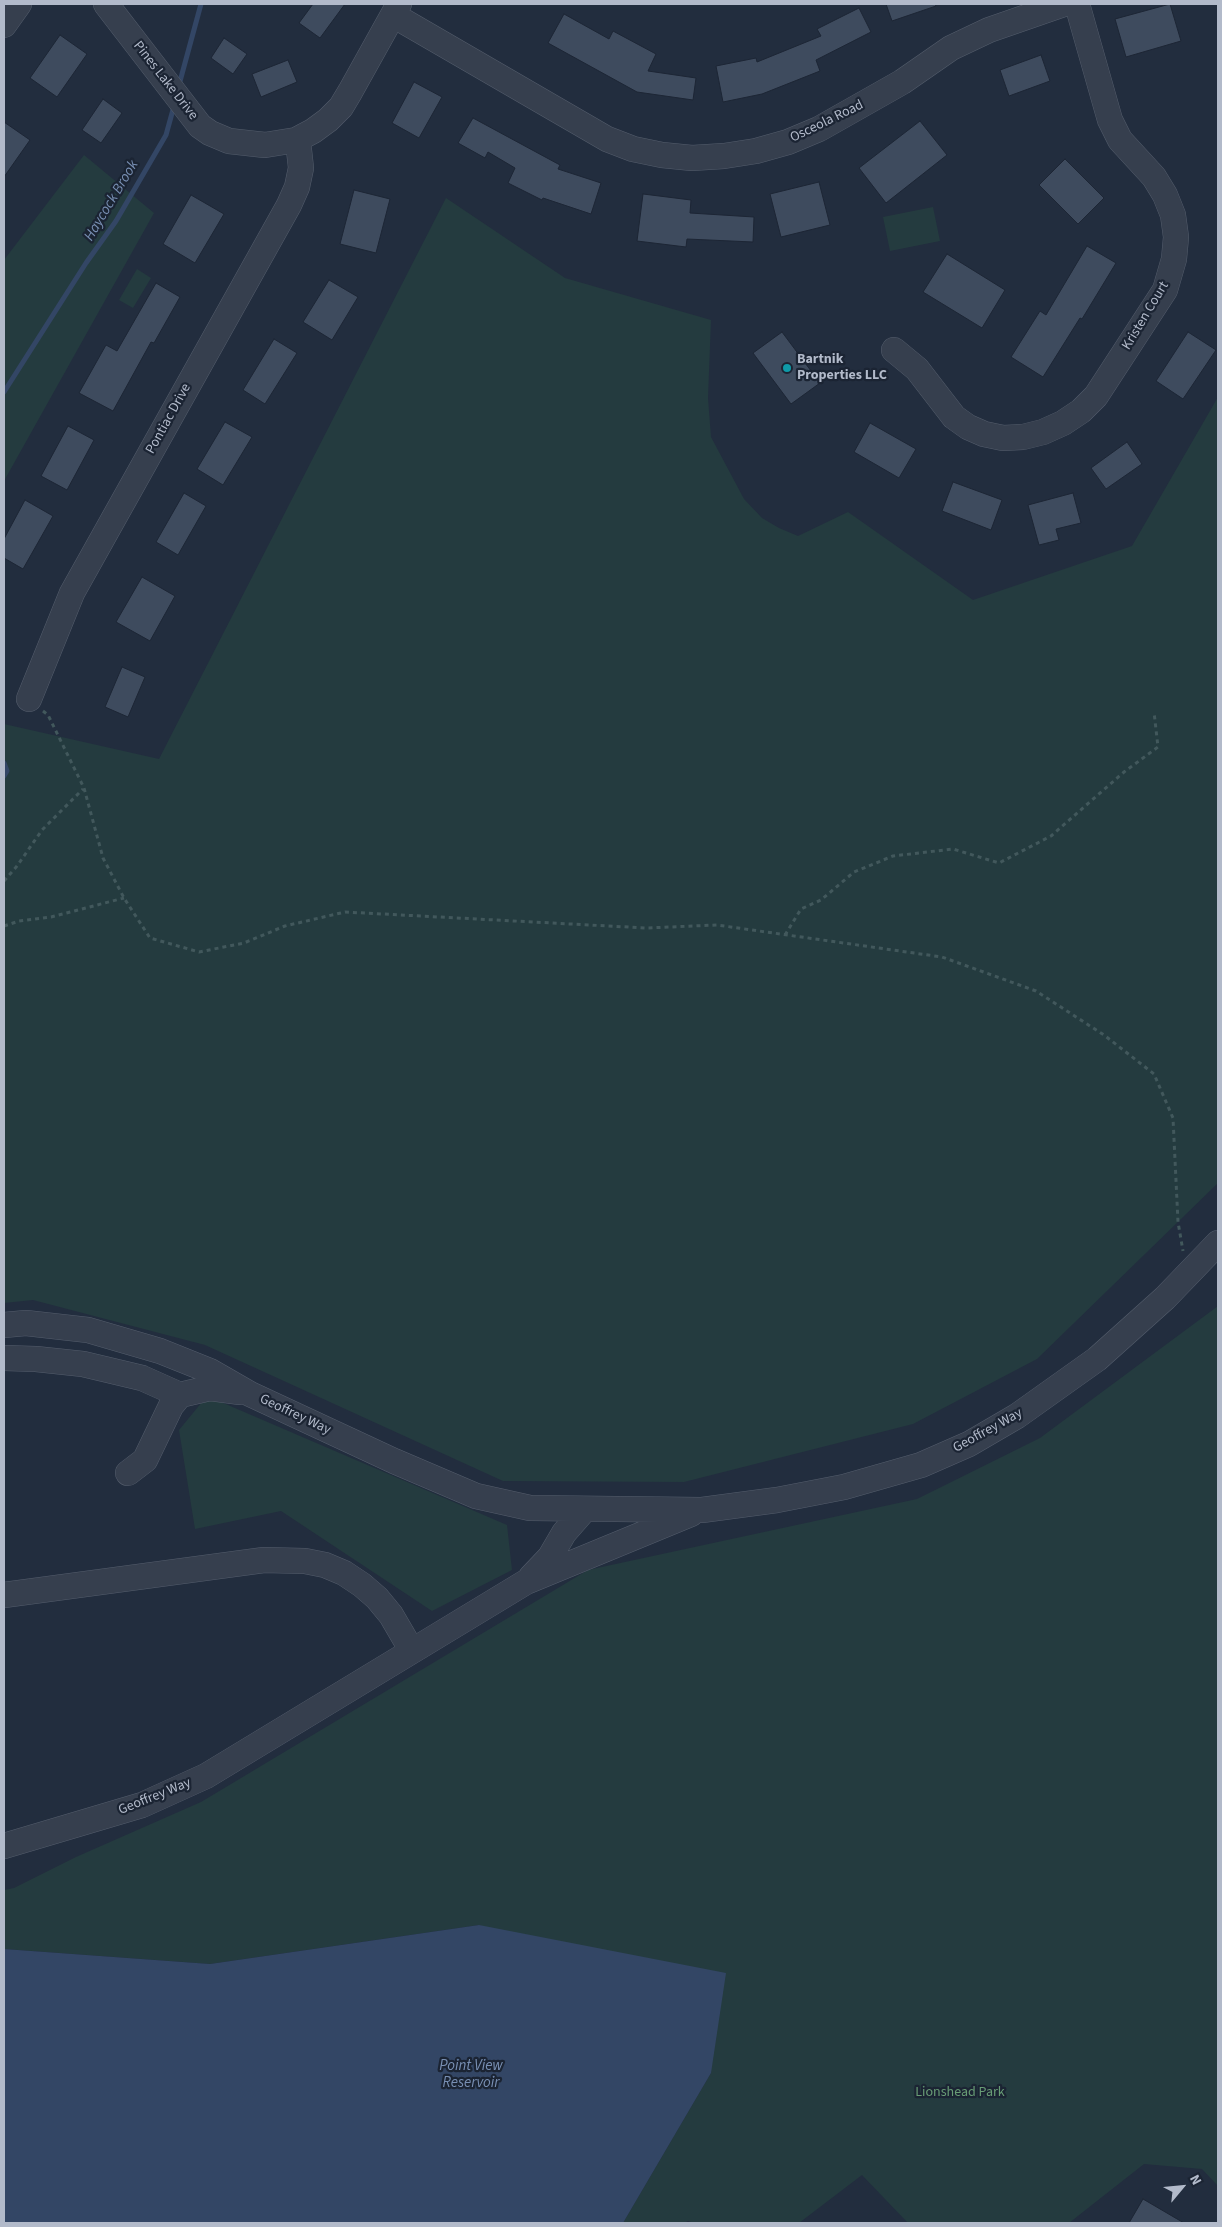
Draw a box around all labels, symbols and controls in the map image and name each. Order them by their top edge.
street label: Pines Lake Drive [129,38,201,124]
street label: Osceola Road [788,97,866,147]
water label: Haycock Brook [81,157,143,245]
street label: Kristen Court [1119,279,1173,353]
place label: Bartnik Properties LLC [797,352,887,384]
marker: Bartnik Properties LLC [781,362,793,374]
street label: Pontiac Drive [143,381,195,457]
street label: Geoffrey Way [257,1391,333,1439]
street label: Geoffrey Way [950,1405,1026,1457]
street label: Geoffrey Way [116,1775,194,1819]
water label: Point View Reservoir [439,2058,503,2093]
park label: Lionshead Park [915,2085,1005,2101]
north arrow [1157,2162,1207,2212]
text: N [1184,2171,1206,2189]

